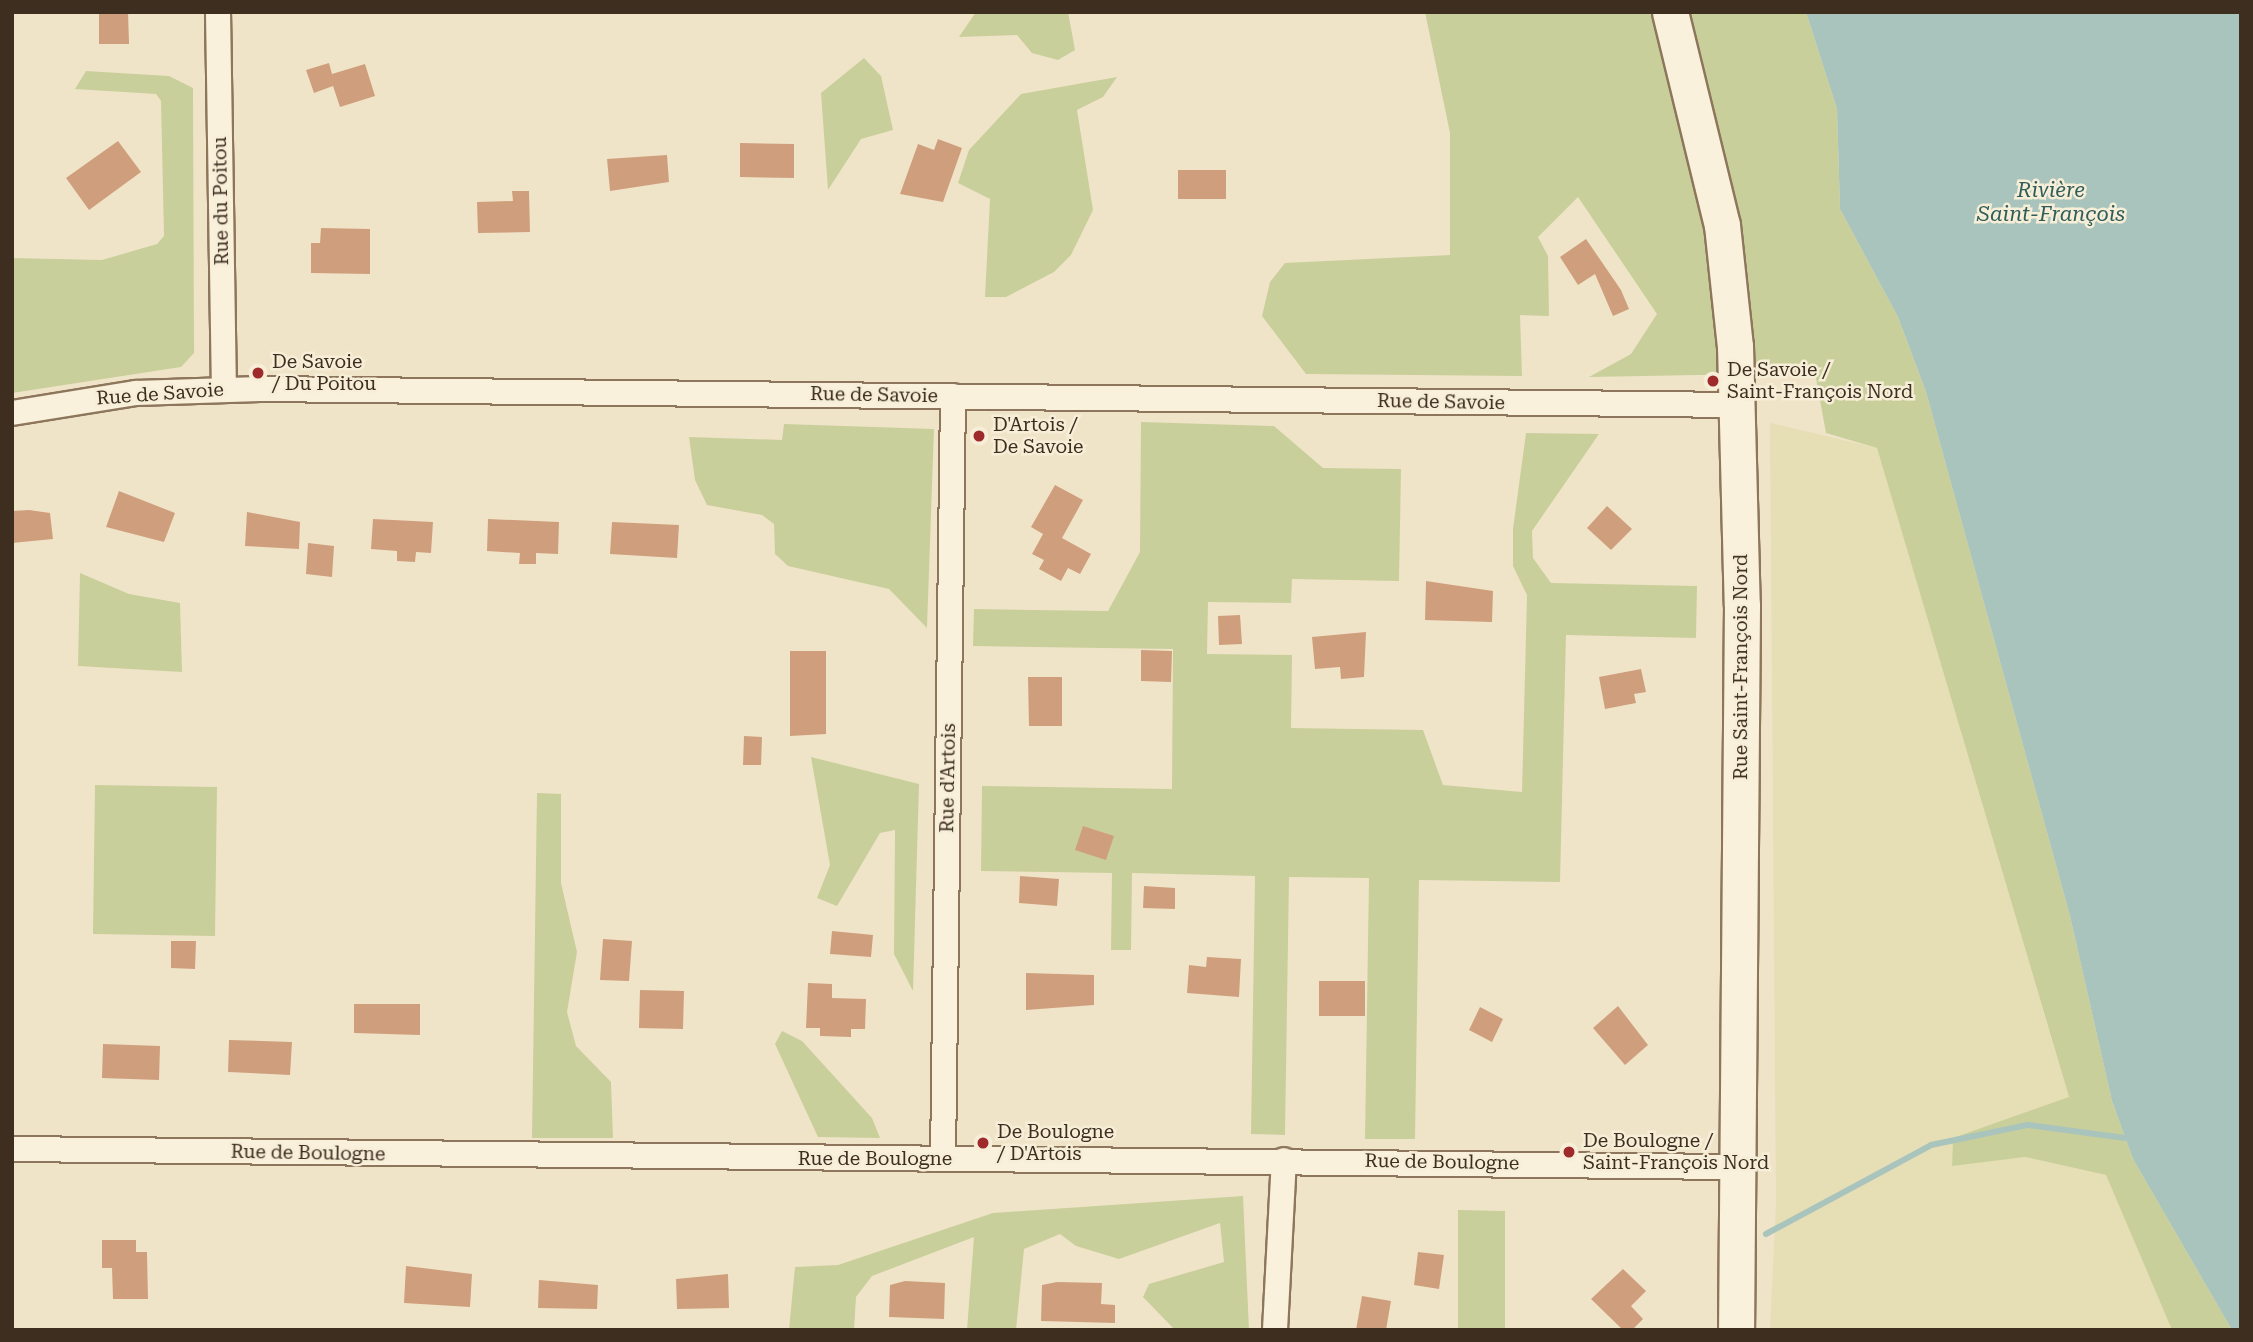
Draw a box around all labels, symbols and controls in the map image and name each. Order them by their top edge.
street label: Rue du Poitou [208,136,234,266]
water label: Rivière Saint-François [1977,177,2125,227]
place label: De Savoie / Du Poitou [272,351,376,395]
place label: De Savoie / Saint-François Nord [1727,359,1913,403]
marker: De Savoie / Du Poitou [250,365,266,381]
marker: De Savoie / Saint-François Nord [1705,373,1721,389]
street label: Rue de Savoie [95,378,225,410]
street label: Rue de Savoie [810,382,938,408]
street label: Rue de Savoie [1377,389,1505,415]
place label: D'Artois / De Savoie [993,414,1084,458]
marker: D'Artois / De Savoie [971,428,987,444]
street label: Rue Saint-François Nord [1730,554,1752,780]
street label: Rue d'Artois [936,723,960,833]
place label: De Boulogne / D'Artois [997,1121,1114,1165]
place label: De Boulogne / Saint-François Nord [1583,1130,1769,1174]
marker: De Boulogne / D'Artois [975,1135,991,1151]
street label: Rue de Boulogne [231,1140,385,1166]
marker: De Boulogne / Saint-François Nord [1561,1144,1577,1160]
street label: Rue de Boulogne [798,1148,952,1170]
street label: Rue de Boulogne [1365,1149,1519,1175]

